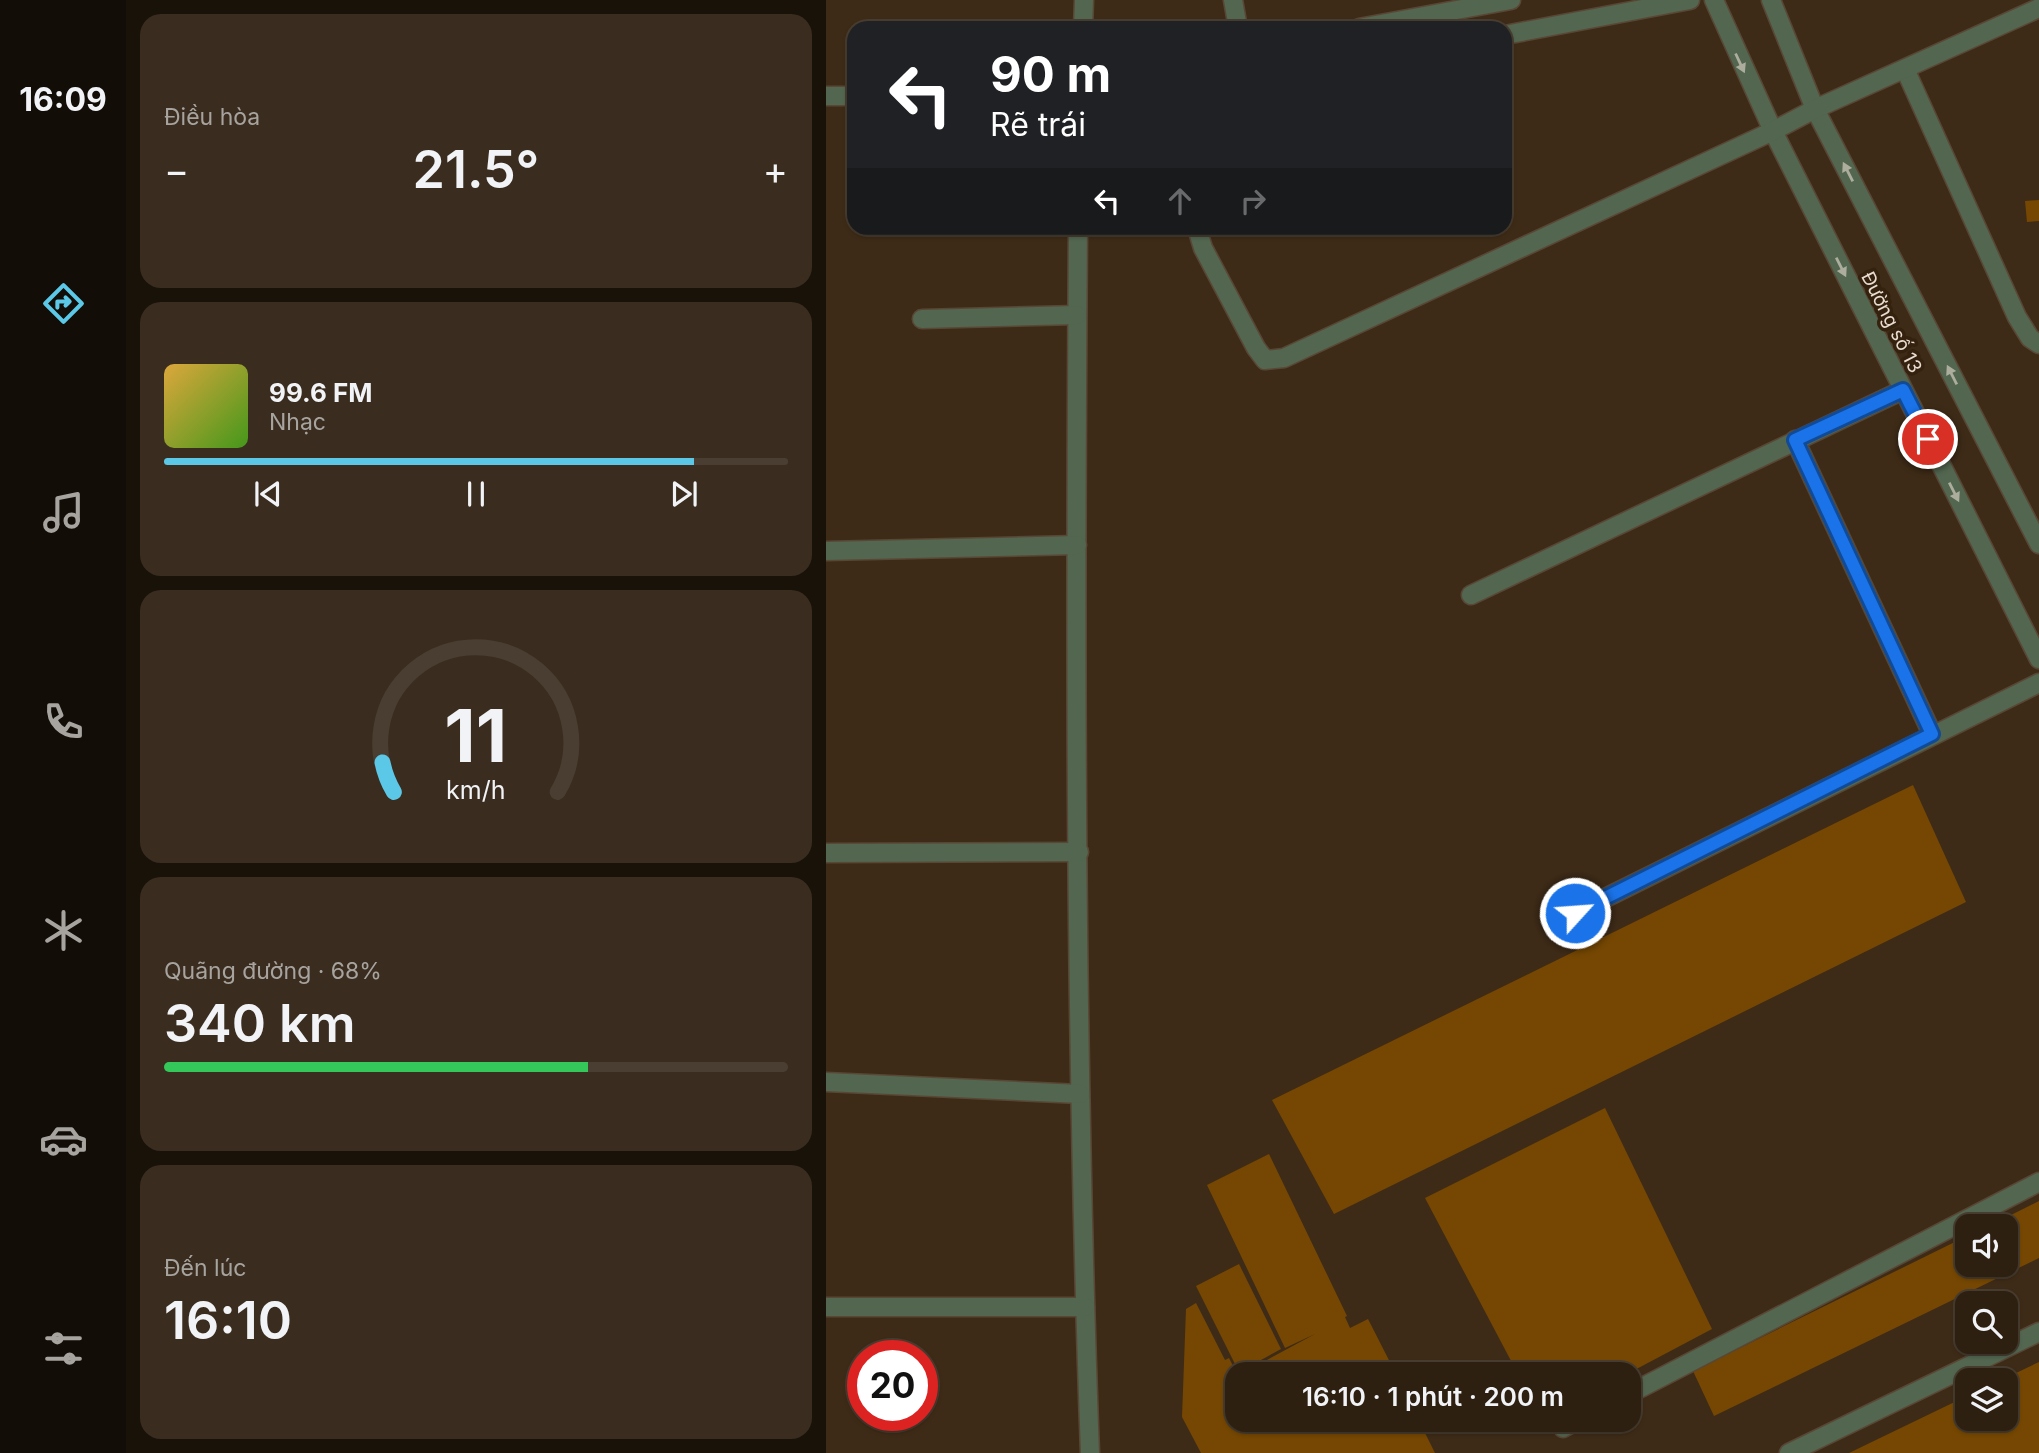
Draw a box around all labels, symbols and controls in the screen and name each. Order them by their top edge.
text: 90 m [990,45,1111,104]
icon: left [875,49,966,140]
one-way arrow [1735,53,1746,73]
text: 16:09 [19,80,107,119]
text: Điều hòa [164,103,260,131]
text: Rẽ trái [990,105,1086,144]
text: 21.5° [413,138,539,201]
text: − [164,147,189,193]
text: + [763,147,788,193]
one-way arrow [1842,162,1854,182]
icon: left [1088,182,1126,220]
icon: ahead [1161,182,1199,220]
icon: right [1234,182,1272,220]
one-way arrow [1836,257,1847,277]
street label: Đường số 13 [1856,268,1927,377]
icon: directions [39,279,88,328]
one-way arrow [1946,365,1957,385]
text: 99.6 FM [269,377,372,408]
text: Nhạc [269,408,326,436]
pin [1898,409,1958,469]
icon: arrive [1909,420,1947,458]
icon: previous [249,475,287,513]
icon: pause [457,475,495,513]
icon: next [665,475,703,513]
one-way arrow [1949,482,1960,502]
icon: music [39,488,88,537]
text: 11 [445,692,507,781]
icon: phone [39,697,88,746]
text: km/h [446,775,506,805]
position arrow [1538,876,1612,950]
icon: climate [39,906,88,955]
text: Quãng đường · 68% [164,957,382,985]
text: 340 km [164,992,356,1055]
icon: car [39,1115,88,1164]
map controls [1955,1214,2018,1431]
button: sound [1955,1214,2018,1277]
text: Đến lúc [164,1254,246,1282]
text: 16:10 [164,1289,292,1352]
button: search [1955,1291,2018,1354]
icon: filters [39,1324,88,1373]
speed limit sign: 20 [847,1340,938,1431]
button: layers [1955,1368,2018,1431]
text: 16:10 · 1 phút · 200 m [1302,1381,1564,1412]

